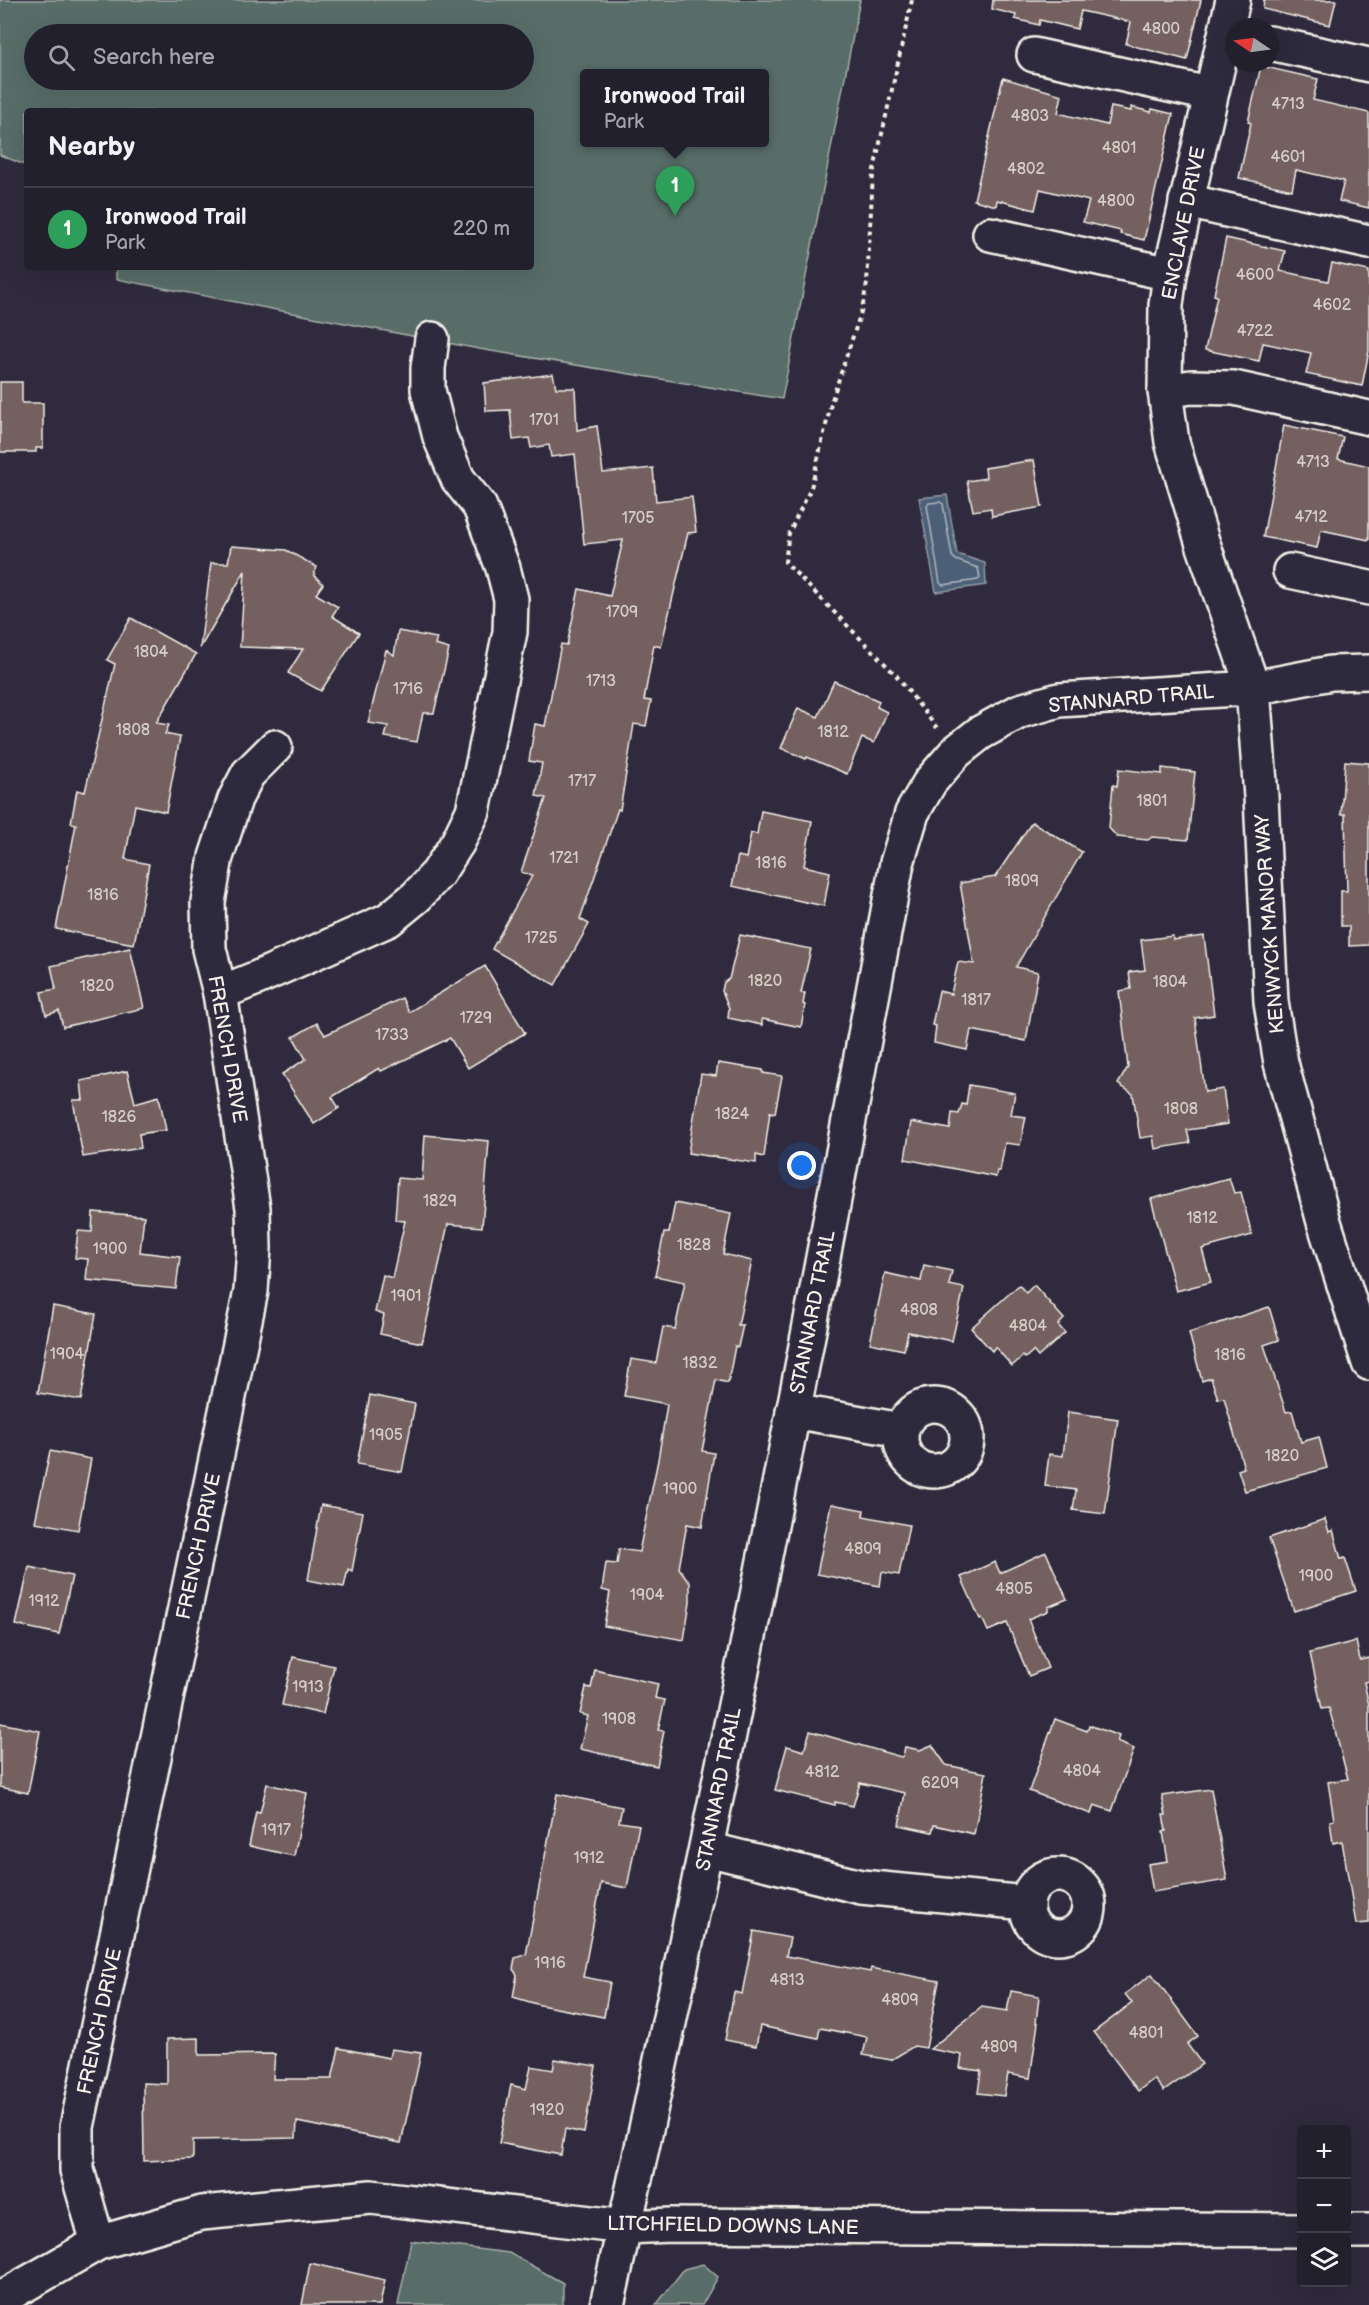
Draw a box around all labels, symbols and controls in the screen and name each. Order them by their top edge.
north arrow [1225,18,1279,72]
house number: 4800 [1142,20,1180,39]
search box [24,24,534,90]
icon: search [45,41,78,74]
text: Search here [93,44,215,71]
popup [580,69,769,147]
text: Ironwood Trail [604,83,745,110]
house number: 4713 [1271,95,1305,114]
house number: 4803 [1011,107,1049,126]
text: Park [604,110,644,134]
text: Nearby [48,132,135,163]
house number: 4801 [1102,139,1136,158]
street label: ENCLAVE DRIVE [1157,144,1211,302]
house number: 4601 [1270,148,1306,167]
house number: 4802 [1007,160,1046,179]
pin: 1 [656,166,694,216]
house number: 4800 [1097,192,1135,211]
text: Ironwood Trail [105,204,246,231]
text: 1 [63,217,72,241]
text: 220 m [453,217,510,241]
text: Park [105,231,145,255]
house number: 4600 [1236,266,1274,285]
house number: 4602 [1313,296,1352,315]
house number: 4722 [1237,322,1274,341]
house number: 1701 [529,411,559,430]
house number: 4713 [1296,453,1330,472]
house number: 4712 [1294,508,1328,527]
house number: 1705 [622,509,654,528]
house number: 1709 [606,603,638,622]
house number: 1804 [134,643,169,662]
house number: 1713 [586,672,616,691]
house number: 1716 [393,680,423,699]
street label: STANNARD TRAIL [1047,680,1215,718]
house number: 1808 [116,721,150,740]
house number: 1812 [817,723,849,742]
house number: 1717 [568,772,596,791]
house number: 1801 [1136,792,1168,811]
street label: KENWYCK MANOR WAY [1250,813,1290,1035]
house number: 1721 [549,849,579,868]
house number: 1816 [755,854,787,873]
house number: 1809 [1005,872,1039,891]
house number: 1816 [87,886,119,905]
house number: 1725 [525,929,557,948]
house number: 1820 [748,972,782,991]
house number: 1804 [1153,973,1188,992]
street label: FRENCH DRIVE [202,974,252,1125]
house number: 1820 [80,977,114,996]
house number: 1817 [961,991,991,1010]
house number: 1729 [460,1009,492,1028]
house number: 1733 [375,1026,409,1045]
house number: 1808 [1164,1100,1198,1119]
house number: 1824 [715,1105,749,1124]
house number: 1826 [102,1108,137,1127]
your location [787,1151,816,1180]
house number: 1829 [423,1192,457,1211]
house number: 1812 [1186,1209,1218,1228]
street label: STANNARD TRAIL [785,1228,841,1396]
house number: 1828 [677,1236,711,1255]
house number: 1900 [93,1240,127,1259]
house number: 1901 [390,1287,422,1306]
house number: 4808 [900,1301,938,1320]
house number: 4804 [1009,1317,1047,1336]
house number: 1904 [50,1345,85,1364]
house number: 1816 [1214,1346,1246,1365]
house number: 1832 [683,1354,718,1373]
house number: 1905 [369,1426,403,1445]
house number: 1820 [1265,1447,1299,1466]
street label: FRENCH DRIVE [172,1471,226,1622]
house number: 1900 [663,1480,697,1499]
house number: 4809 [844,1540,882,1559]
house number: 1900 [1299,1567,1333,1586]
house number: 4805 [995,1580,1033,1599]
house number: 1904 [630,1586,665,1605]
house number: 1912 [28,1592,60,1611]
house number: 1913 [292,1678,324,1697]
street label: STANNARD TRAIL [691,1705,747,1873]
house number: 1908 [602,1710,636,1729]
house number: 4804 [1063,1762,1101,1781]
house number: 4812 [805,1763,840,1782]
house number: 6209 [921,1774,959,1793]
house number: 1917 [261,1821,291,1840]
house number: 1912 [573,1849,605,1868]
street label: FRENCH DRIVE [73,1946,127,2097]
house number: 1916 [534,1954,566,1973]
house number: 4813 [769,1971,805,1990]
house number: 4809 [881,1991,919,2010]
house number: 4801 [1129,2024,1163,2043]
house number: 4809 [980,2038,1018,2057]
house number: 1920 [530,2101,564,2120]
map controls [1297,2125,1351,2287]
button: + [1297,2125,1351,2179]
button: − [1297,2179,1351,2233]
street label: LITCHFIELD DOWNS LANE [607,2212,859,2240]
button: layers [1297,2233,1351,2287]

